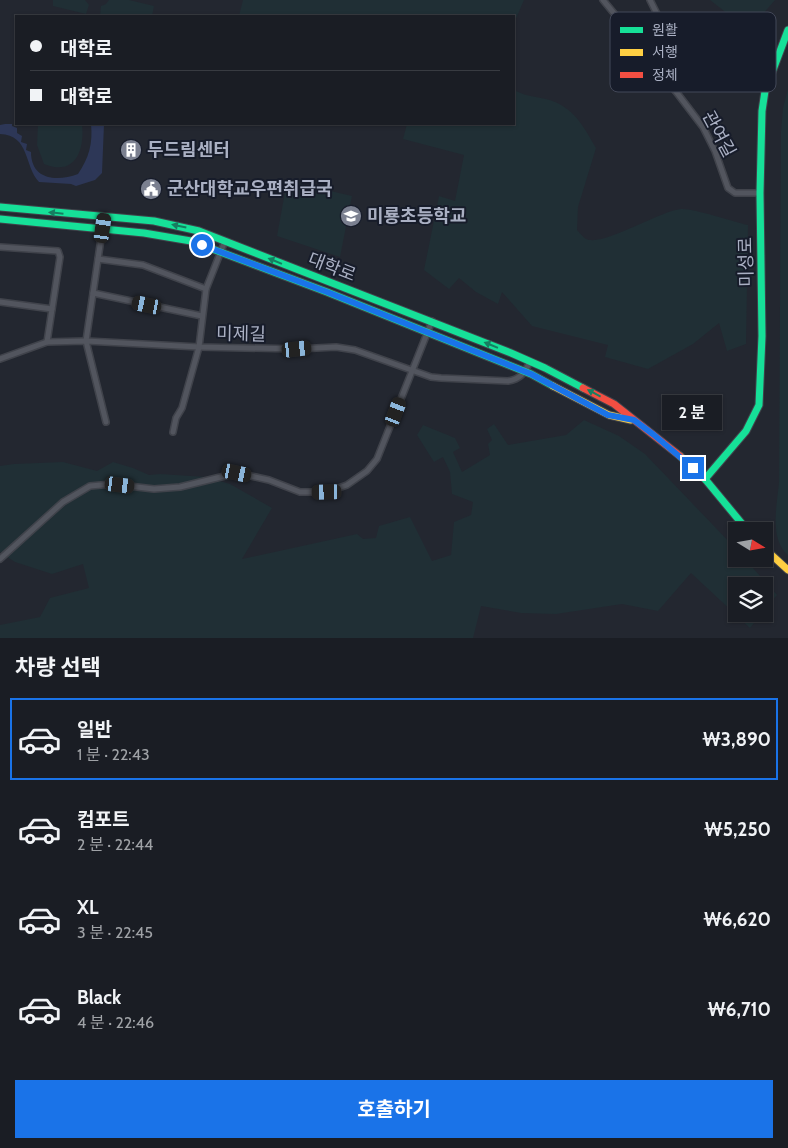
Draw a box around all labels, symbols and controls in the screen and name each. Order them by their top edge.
legend [610,12,776,92]
text: 원활 [652,21,678,39]
text: 대학로 [60,37,112,60]
text: 서행 [652,43,678,61]
text: 정체 [652,66,678,84]
text: 대학로 [60,85,112,108]
street label: 관여길 [698,107,740,161]
building icon: 두드림센터 [119,138,143,162]
place label: 두드림센터 [147,139,230,161]
public building icon: 군산대학교우편취급국 [139,177,163,201]
place label: 군산대학교우편취급국 [167,178,333,200]
school or university icon: 미룡초등학교 [339,204,363,228]
place label: 미룡초등학교 [367,205,466,227]
one-way arrow [47,209,63,217]
car [93,212,112,244]
one-way arrow [172,222,187,230]
route start [191,234,213,256]
street label: 미성로 [735,237,757,287]
street label: 대학로 [305,248,359,286]
one-way arrow [267,257,282,265]
car [130,295,163,315]
street label: 미제길 [216,323,266,345]
car [281,340,312,358]
one-way arrow [484,341,498,349]
one-way arrow [586,389,601,397]
car [383,395,408,429]
callout: 2 분 [663,396,723,430]
text: 2 분 [679,403,705,422]
route end [682,457,704,479]
car [220,463,253,483]
car [104,476,135,494]
car [311,484,342,500]
north arrow [728,522,772,568]
map controls [728,522,773,622]
button: layers [728,577,773,622]
text: 차량 선택 [15,654,101,681]
icon: car [17,717,62,762]
text: 일반 [77,718,112,741]
text: ₩3,890 [702,728,771,751]
text: 1 분 · 22:43 [77,745,150,764]
icon: car [17,807,62,852]
text: 컴포트 [77,808,129,831]
text: ₩5,250 [704,818,771,841]
text: 2 분 · 22:44 [77,835,153,854]
text: XL [77,896,98,919]
icon: car [17,897,62,942]
text: ₩6,620 [703,908,771,931]
text: 3 분 · 22:45 [77,923,153,942]
text: Black [77,986,121,1009]
icon: car [17,987,62,1032]
text: ₩6,710 [707,998,771,1021]
text: 4 분 · 22:46 [77,1013,154,1032]
button: 호출하기 [15,1080,773,1138]

